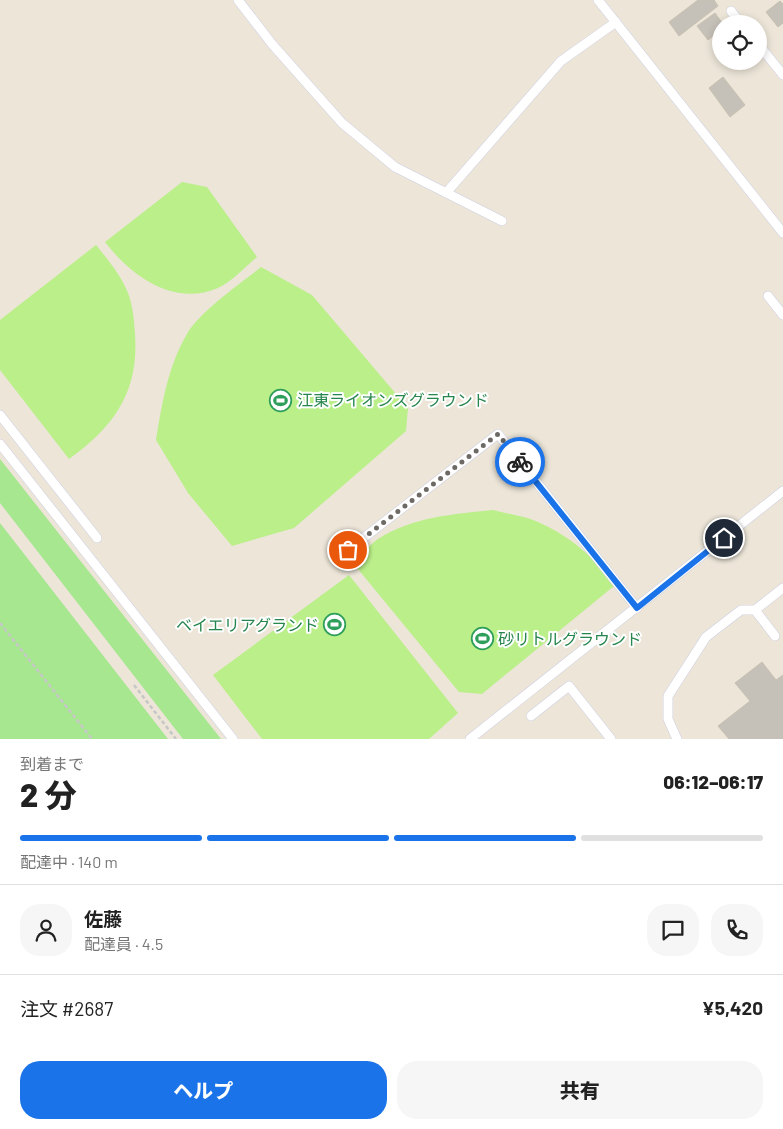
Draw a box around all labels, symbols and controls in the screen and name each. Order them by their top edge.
map controls [712,15,767,70]
button: locate [712,15,767,70]
sports icon: 江東ライオンズグラウンド [269,388,293,412]
place label: 江東ライオンズグラウンド [297,390,489,409]
courier [495,437,545,487]
icon: bike [506,448,534,476]
pin [703,517,745,559]
icon: home [710,524,738,552]
pin [327,529,369,571]
icon: bag [334,536,362,564]
sports icon: ベイエリアグランド [323,613,347,637]
place label: ベイエリアグランド [176,615,319,634]
sports icon: 砂リトルグラウンド [470,627,494,651]
place label: 砂リトルグラウンド [498,629,642,648]
text: 到着まで [20,754,84,773]
text: 06:12–06:17 [663,770,763,793]
text: 2 分 [20,775,77,813]
text: 配達中 · 140 m [20,852,118,871]
button: person [20,904,72,956]
button: chat [647,904,699,956]
button: phone [711,904,763,956]
text: 佐藤 [84,907,122,930]
text: 配達員 · 4.5 [84,934,163,953]
text: ¥5,420 [702,996,763,1019]
text: 注文 #2687 [20,997,113,1020]
button: ヘルプ [20,1061,387,1119]
button: 共有 [397,1061,763,1119]

